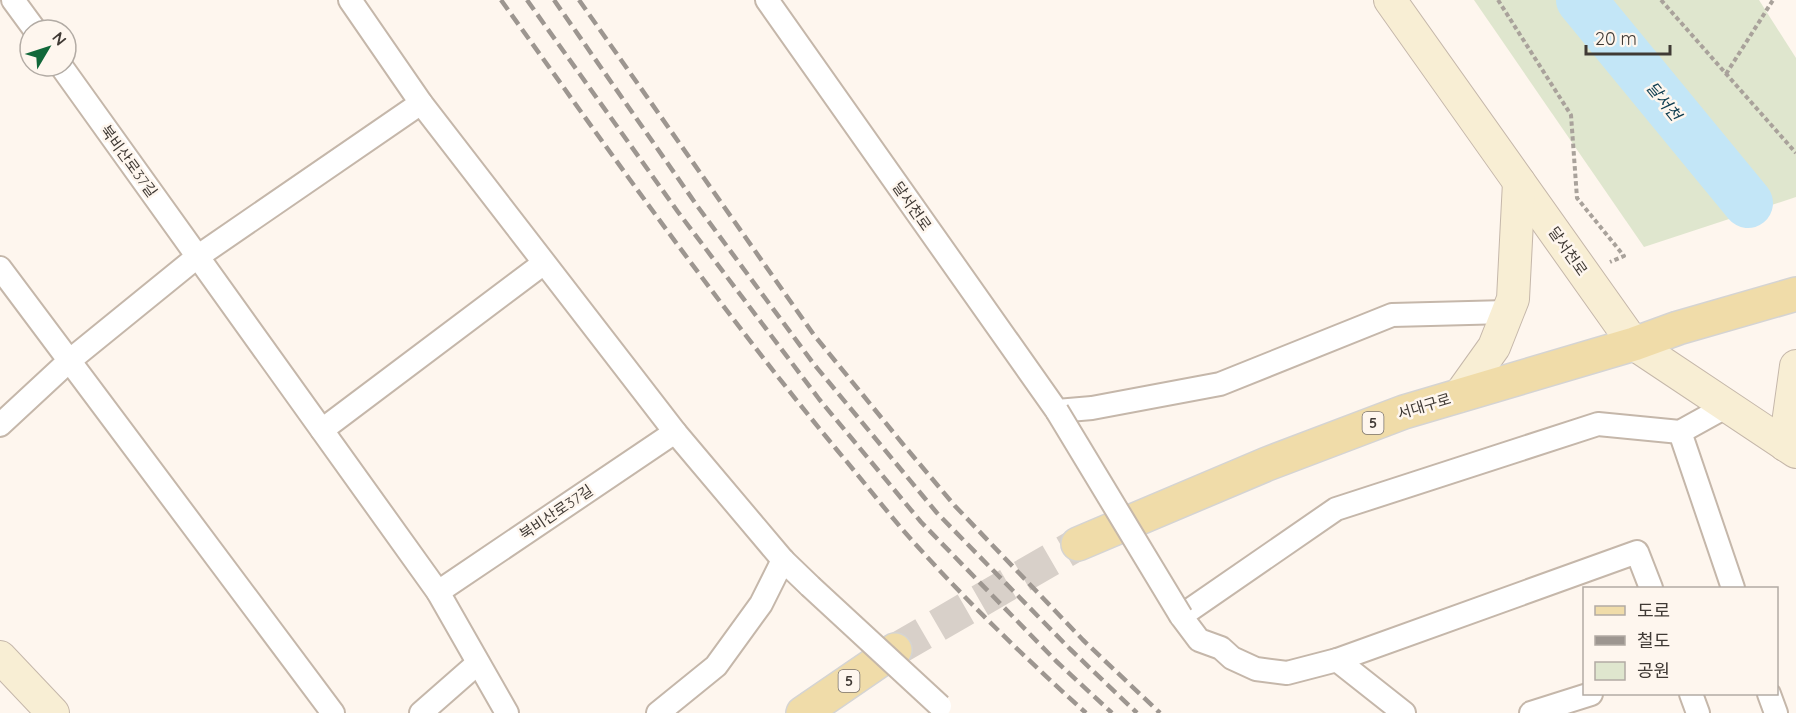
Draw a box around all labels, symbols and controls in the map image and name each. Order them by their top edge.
north arrow [18,18,78,78]
scale bar [1586,18,1670,56]
text: 20 m [1595,27,1637,50]
text: N [48,28,71,49]
water label: 달서천 [1642,78,1687,126]
street label: 북비산로37길 [96,121,162,201]
street label: 달서천로 [888,178,936,234]
street label: 달서천로 [1544,223,1592,279]
street label: 서대구로 [1395,389,1453,423]
road number: 5 [1362,412,1384,434]
street label: 북비산로37길 [516,480,596,544]
legend [1583,587,1778,695]
text: 도로 [1637,599,1670,622]
text: 철도 [1637,629,1670,652]
text: 공원 [1637,659,1670,682]
road number: 5 [838,670,860,692]

